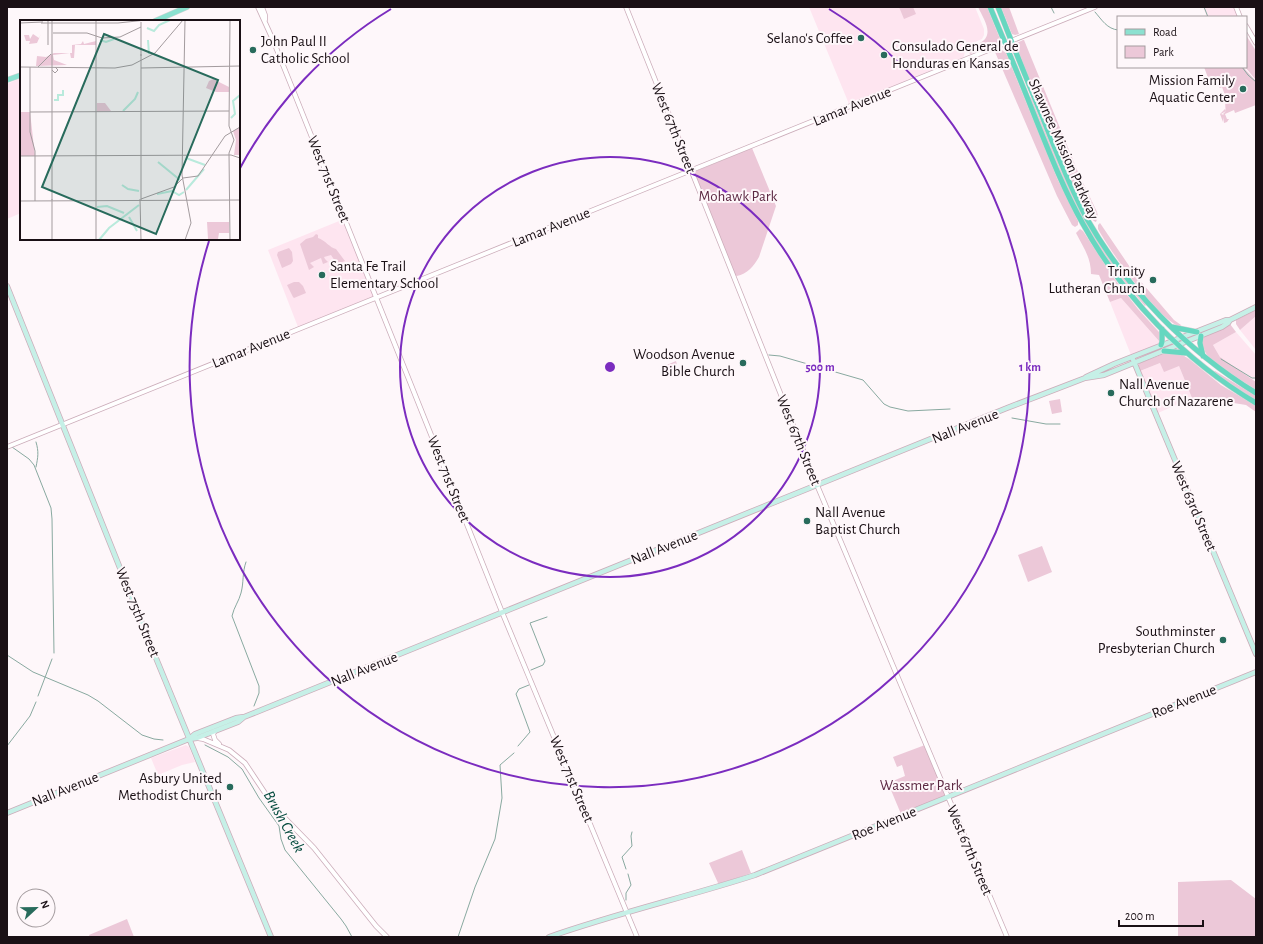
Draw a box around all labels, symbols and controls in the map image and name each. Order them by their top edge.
legend [1117,16,1247,68]
inset map [20,20,240,240]
text: Road [1153,26,1177,38]
place label: Selano's Coffee [767,31,853,46]
marker: Selano's Coffee [856,33,866,43]
place label: John Paul II Catholic School [261,34,350,66]
place label: Consulado General de Honduras en Kansas [892,39,1019,71]
marker: John Paul II Catholic School [248,45,258,55]
text: Park [1153,46,1174,58]
marker: Consulado General de Honduras en Kansas [879,50,889,60]
place label: Mission Family Aquatic Center [1149,73,1236,105]
street label: Shawnee Mission Parkway [1026,77,1102,222]
street label: West 67th Street [649,81,699,176]
street label: Lamar Avenue [811,84,893,129]
marker: Mission Family Aquatic Center [1238,84,1248,94]
street label: West 71st Street [304,134,353,225]
park label: Mohawk Park [699,189,778,204]
street label: Lamar Avenue [510,205,592,250]
place label: Santa Fe Trail Elementary School [330,259,439,291]
place label: Trinity Lutheran Church [1048,264,1146,296]
marker: Santa Fe Trail Elementary School [317,270,327,280]
marker: Trinity Lutheran Church [1148,275,1158,285]
street label: Lamar Avenue [210,326,292,371]
place label: Woodson Avenue Bible Church [633,347,735,379]
marker: Woodson Avenue Bible Church [738,358,748,368]
centre of rings [603,360,617,374]
text: 500 m [805,361,835,373]
text: 1 km [1019,361,1041,373]
place label: Nall Avenue Church of Nazarene [1119,377,1233,409]
marker: Nall Avenue Church of Nazarene [1106,388,1116,398]
street label: West 67th Street [774,393,824,488]
street label: Nall Avenue [930,406,1001,447]
street label: West 71st Street [424,434,473,525]
street label: West 63rd Street [1168,459,1219,554]
place label: Nall Avenue Baptist Church [815,505,900,537]
marker: Nall Avenue Baptist Church [802,516,812,526]
street label: Nall Avenue [629,527,700,568]
street label: West 75th Street [113,565,162,659]
place label: Southminster Presbyterian Church [1098,624,1215,656]
marker: Southminster Presbyterian Church [1218,635,1228,645]
street label: Nall Avenue [329,649,400,690]
street label: Roe Avenue [1150,682,1219,721]
street label: West 71st Street [547,734,596,825]
street label: Nall Avenue [30,769,101,810]
place label: Asbury United Methodist Church [118,771,222,803]
park label: Wassmer Park [880,778,963,793]
marker: Asbury United Methodist Church [225,782,235,792]
water label: Brush Creek [261,788,308,855]
street label: West 67th Street [944,803,995,898]
street label: Roe Avenue [850,804,919,843]
north arrow [16,888,56,928]
text: N [38,899,51,910]
scale bar [1119,902,1203,928]
text: 200 m [1125,910,1155,922]

